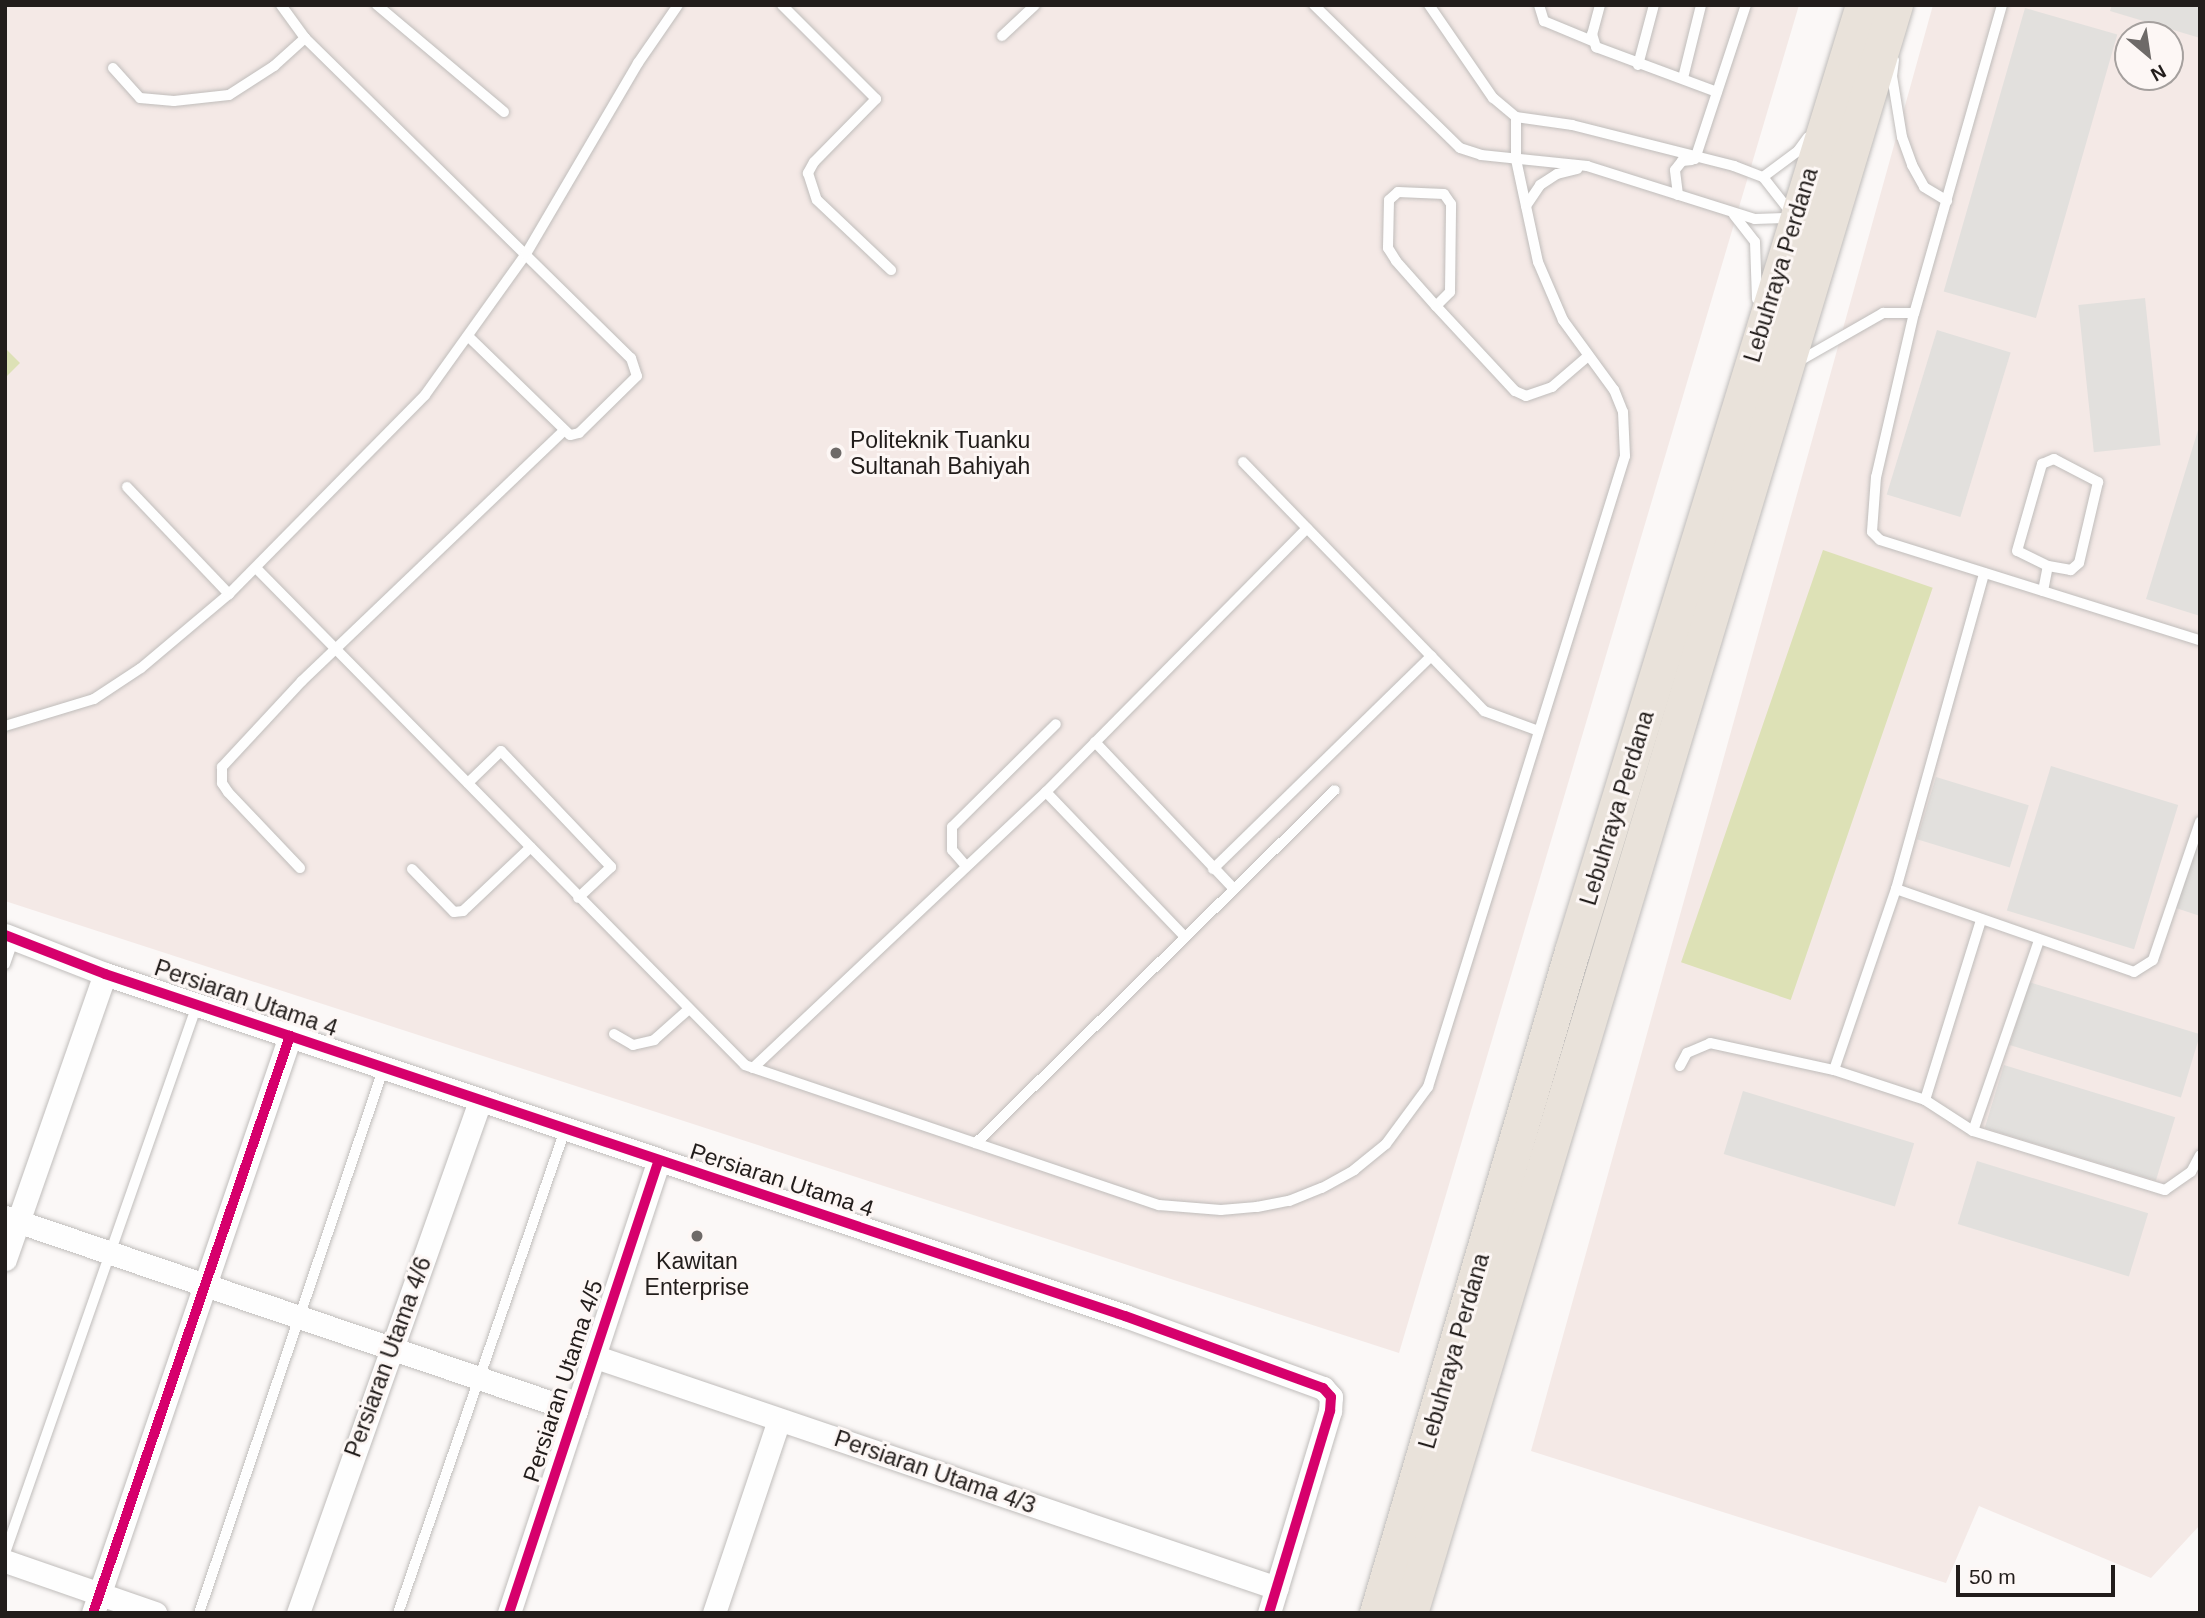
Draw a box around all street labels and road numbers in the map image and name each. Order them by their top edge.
street label: Lebuhraya Perdana [1738,164,1824,366]
street label: Lebuhraya Perdana [1574,707,1660,909]
street label: Persiaran Utama 4 [151,954,341,1042]
street label: Persiaran Utama 4 [687,1137,877,1223]
street label: Lebuhraya Perdana [1413,1250,1495,1452]
street label: Persiaran Utama 4/6 [339,1253,437,1461]
street label: Persiaran Utama 4/5 [517,1276,609,1486]
street label: Persiaran Utama 4/3 [831,1425,1039,1519]

